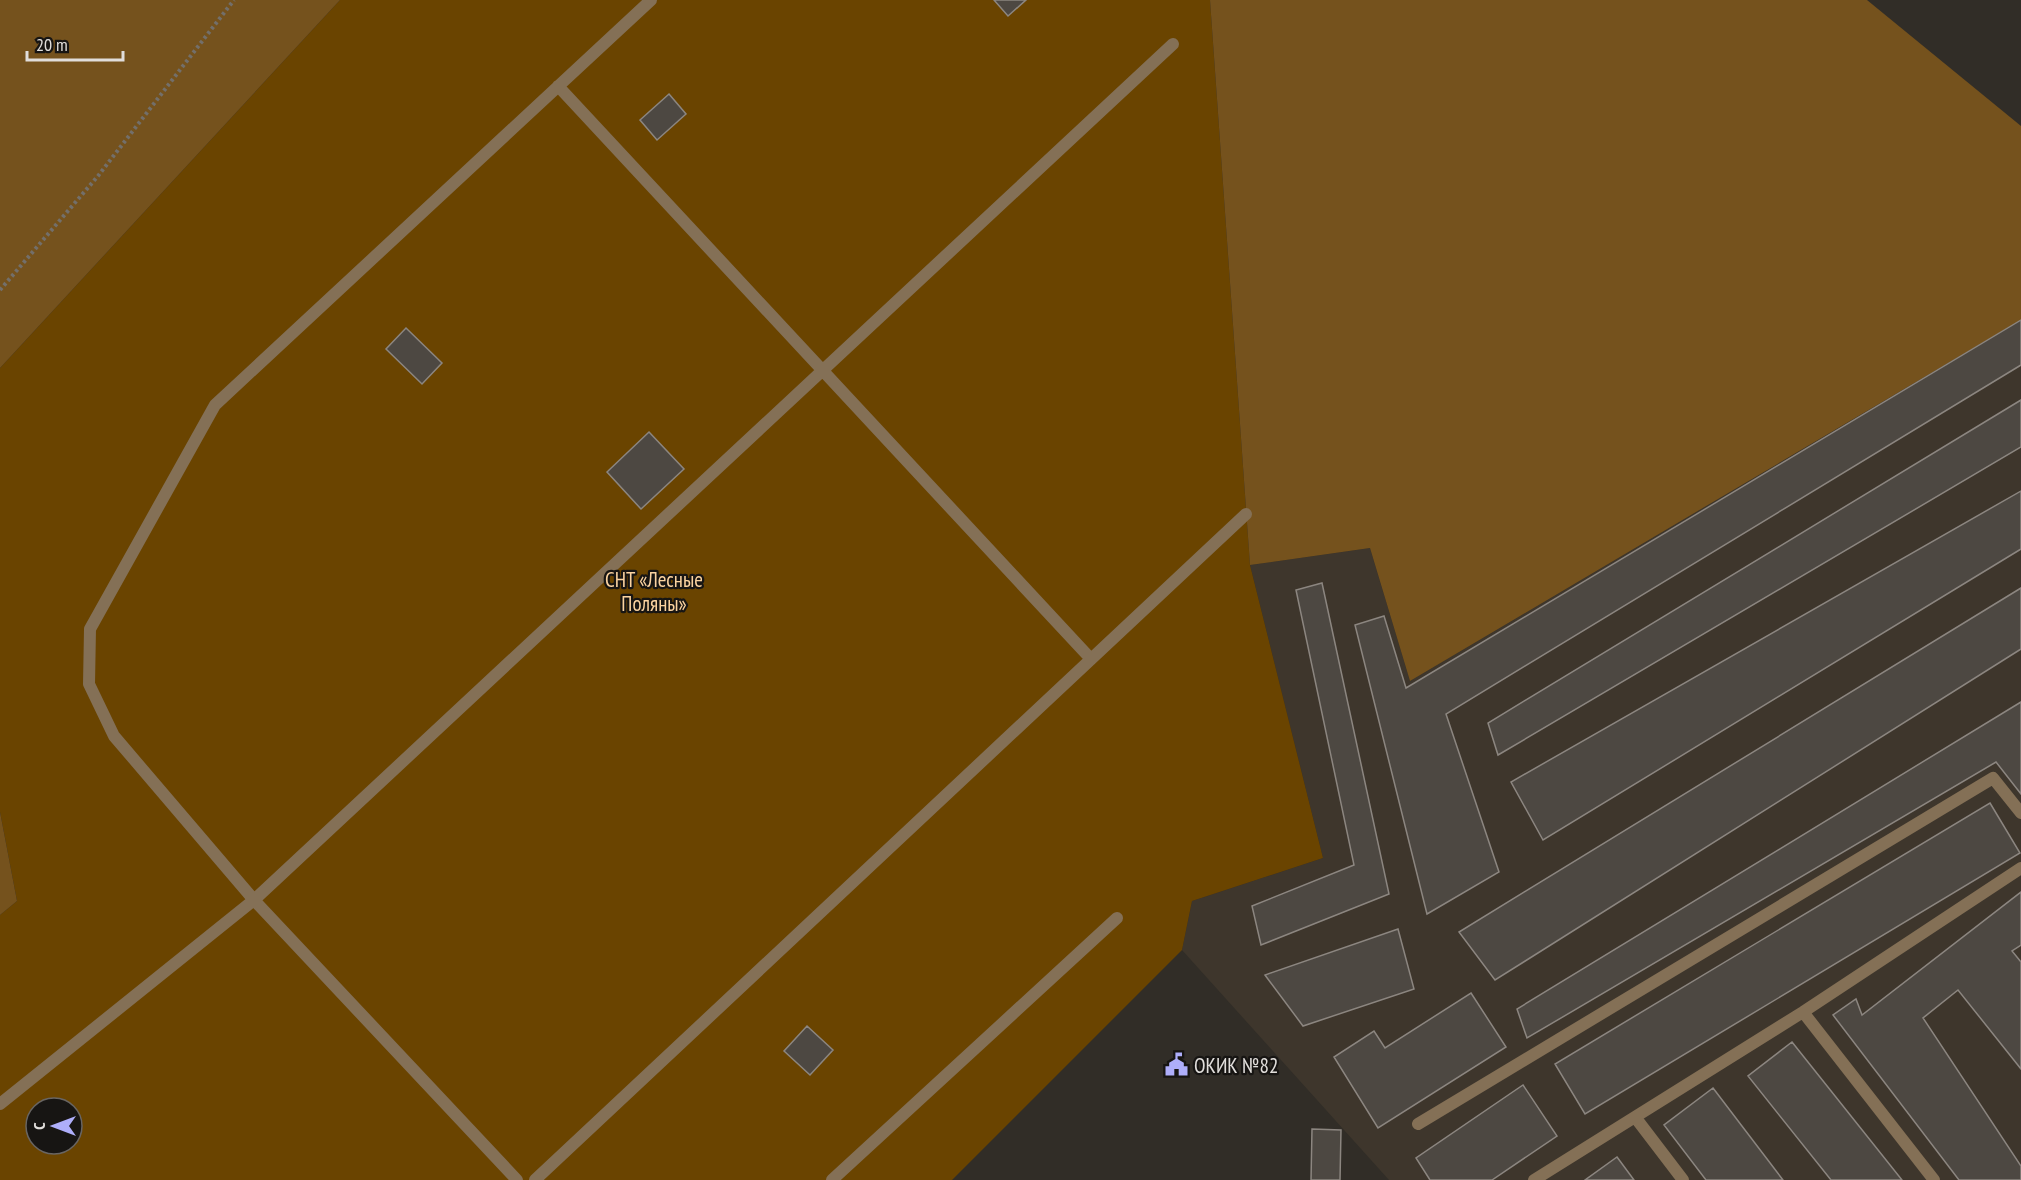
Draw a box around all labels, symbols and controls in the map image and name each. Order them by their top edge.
scale bar [27,24,123,62]
text: 20 m [36,33,68,56]
park label: СНТ «Лесные Поляны» [605,566,703,617]
public building icon: ОКИК №82 [1163,1052,1189,1078]
place label: ОКИК №82 [1194,1052,1278,1079]
north arrow [24,1096,84,1156]
text: С [29,1122,49,1130]

